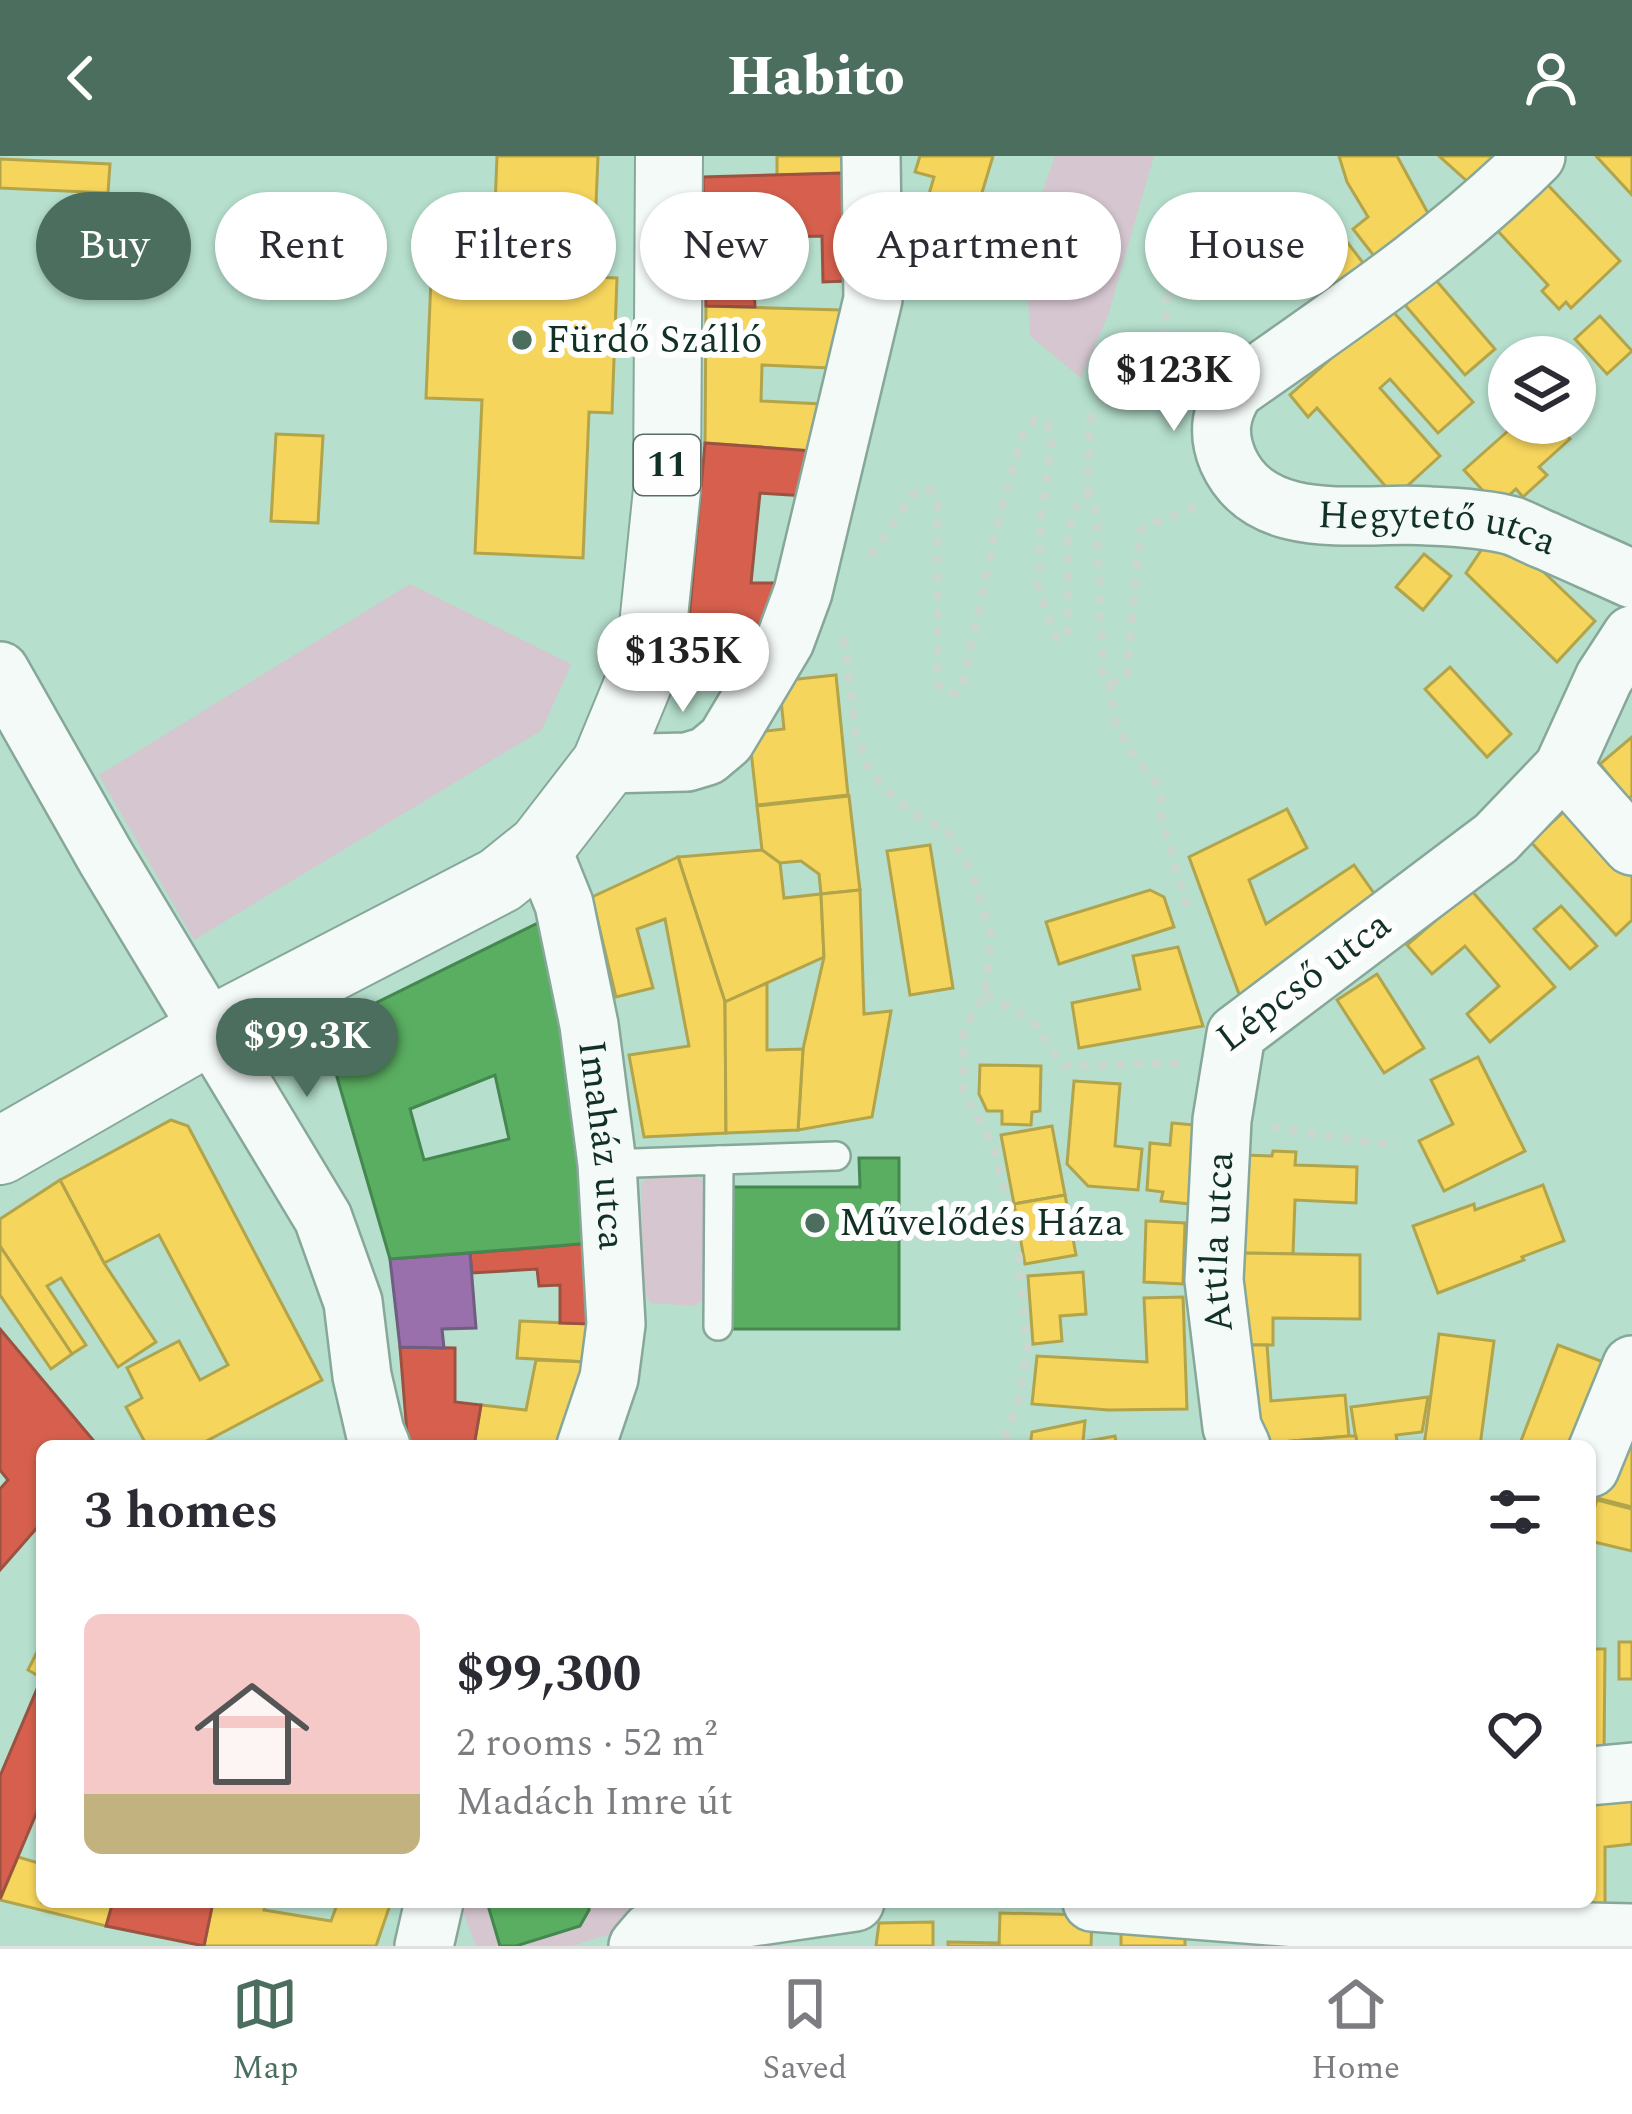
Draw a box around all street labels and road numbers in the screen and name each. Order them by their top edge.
road number: 11 [634,435,700,495]
street label: Hegytető utca [1316,486,1565,572]
street label: Lépcső utca [1204,897,1404,1067]
street label: Imaház utca [562,1037,641,1252]
street label: Attila utca [1184,1150,1250,1336]

